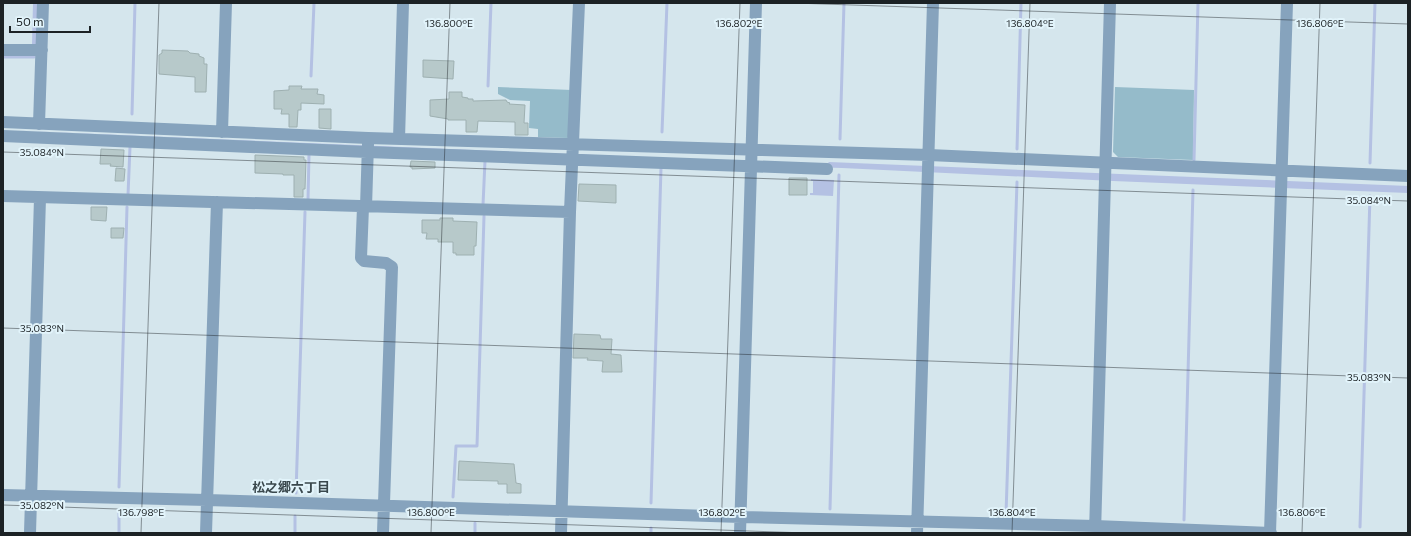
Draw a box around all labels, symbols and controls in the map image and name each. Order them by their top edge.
scale bar [10,8,90,34]
text: 50 m [16,14,44,28]
text: 136.800°E [425,17,473,29]
text: 136.802°E [716,17,763,29]
text: 136.804°E [1006,17,1054,29]
text: 136.806°E [1296,17,1344,29]
text: 35.084°N [20,146,64,158]
text: 35.084°N [1347,194,1391,206]
text: 35.083°N [20,322,64,334]
text: 35.083°N [1347,371,1391,383]
district label: 松之郷六丁目 [252,479,330,495]
text: 35.082°N [20,499,64,511]
text: 136.798°E [118,506,164,518]
text: 136.800°E [407,506,455,518]
text: 136.802°E [699,506,746,518]
text: 136.804°E [988,506,1036,518]
text: 136.806°E [1278,506,1326,518]

